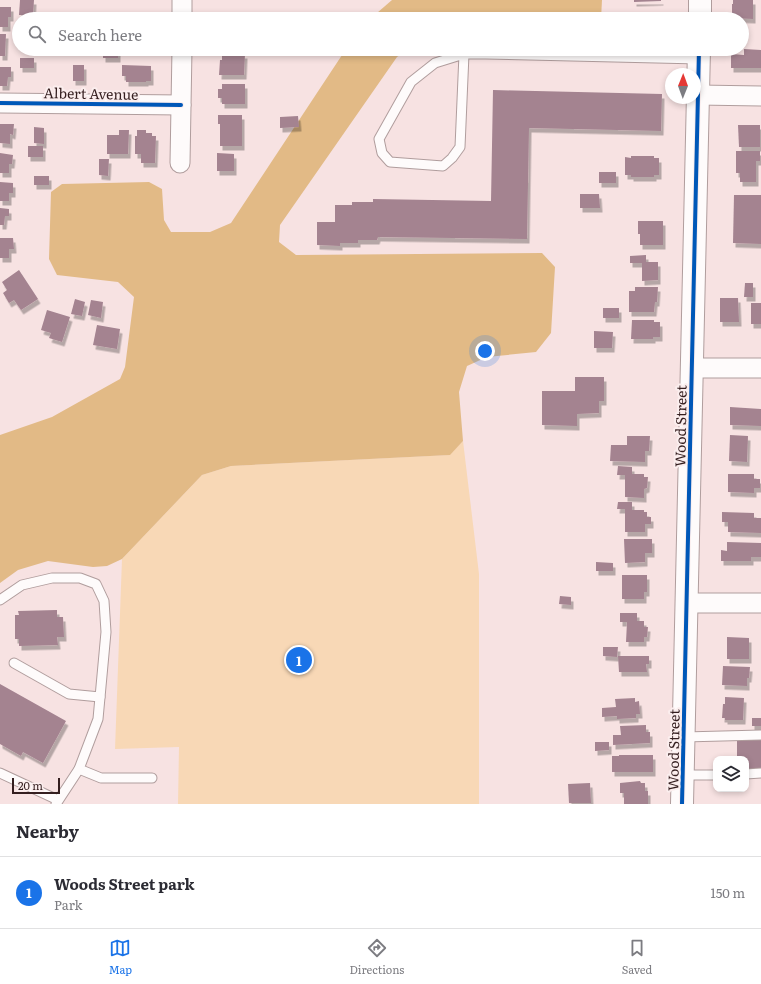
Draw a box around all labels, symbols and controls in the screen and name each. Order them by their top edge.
search box [12,12,749,56]
icon: search [26,23,48,45]
text: Search here [58,23,142,46]
north arrow [665,68,701,104]
street label: Albert Avenue [43,82,139,104]
your location [475,341,495,361]
street label: Wood Street [669,385,691,467]
pin: 1 [286,645,312,675]
street label: Wood Street [662,709,684,791]
map controls [713,756,749,792]
button: layers [713,756,749,792]
scale bar [12,776,60,795]
text: 20 m [18,777,43,793]
text: Nearby [16,818,79,843]
text: Woods Street park [54,872,195,895]
text: 1 [26,883,32,902]
text: 150 m [710,883,745,902]
text: Park [54,895,83,914]
tab: Map [109,937,132,977]
tab: Directions [349,937,404,977]
tab: Saved [622,937,652,977]

